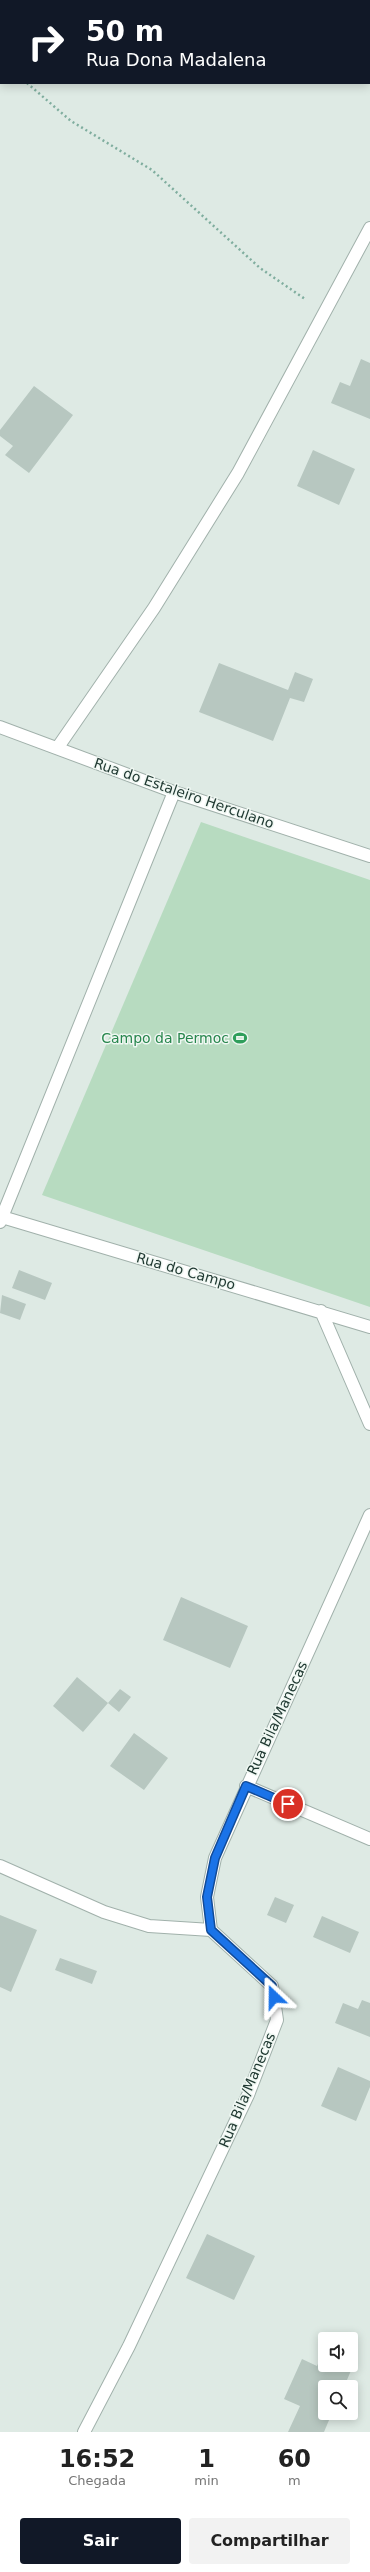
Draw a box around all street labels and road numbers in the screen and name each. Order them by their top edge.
street label: Rua do Estaleiro Herculano [92,755,276,831]
street label: Rua do Campo [135,1249,237,1293]
street label: Rua Bila/Manecas [244,1659,310,1777]
street label: Rua Bila/Manecas [216,2030,278,2150]

